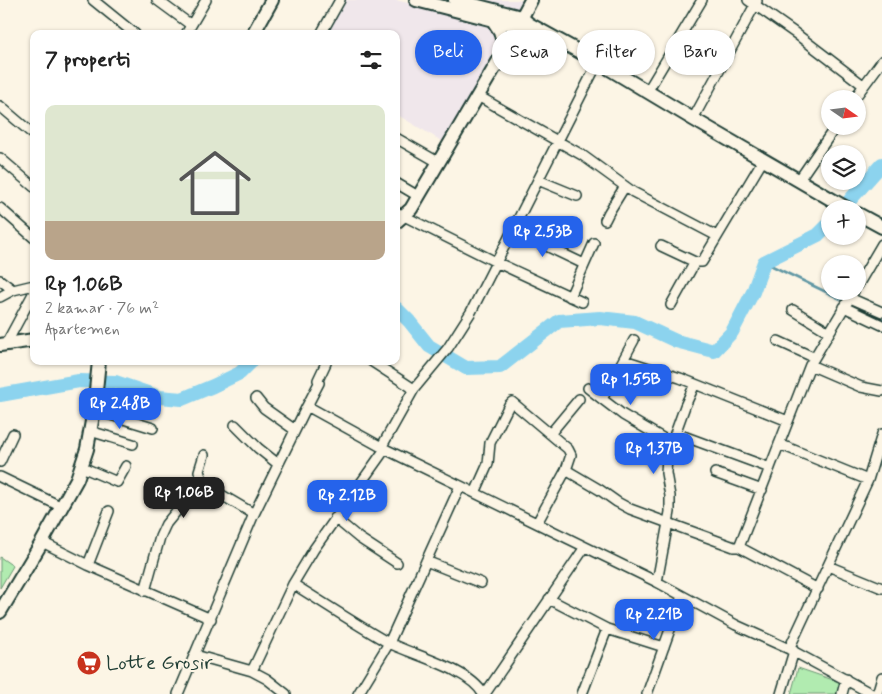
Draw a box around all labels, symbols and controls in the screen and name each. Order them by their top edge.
chip: Beli [415,30,482,75]
chip: Sewa [492,30,567,75]
chip: Filter [577,30,655,75]
chip: Baru [665,30,735,75]
text: 7 properti [45,46,130,74]
icon: filters [357,46,385,74]
north arrow [821,90,866,135]
map controls [821,90,866,300]
icon: home [170,138,260,228]
button: layers [821,145,866,190]
button: + [821,200,866,245]
pin: Rp 2.53B [491,216,595,258]
text: Rp 2.53B [514,221,572,242]
button: − [821,255,866,300]
text: Rp 1.06B [45,270,123,298]
text: 2 kamar · 76 m² [45,298,159,319]
text: Apartemen [45,319,120,340]
pin: Rp 1.55B [579,364,683,406]
text: Rp 1.55B [601,369,661,390]
pin: Rp 2.48B [68,388,172,430]
text: Rp 2.48B [90,393,150,414]
pin: Rp 1.37B [602,432,706,475]
text: Rp 1.37B [626,438,682,459]
pin: Rp 1.06B [132,476,236,519]
pin: Rp 2.12B [295,480,399,522]
text: Rp 1.06B [154,482,214,503]
text: Rp 2.12B [318,485,376,506]
pin: Rp 2.21B [602,598,706,641]
text: Rp 2.21B [626,604,682,625]
supermarket icon: Lotte Grosir [76,650,102,676]
place label: Lotte Grosir [106,650,213,677]

